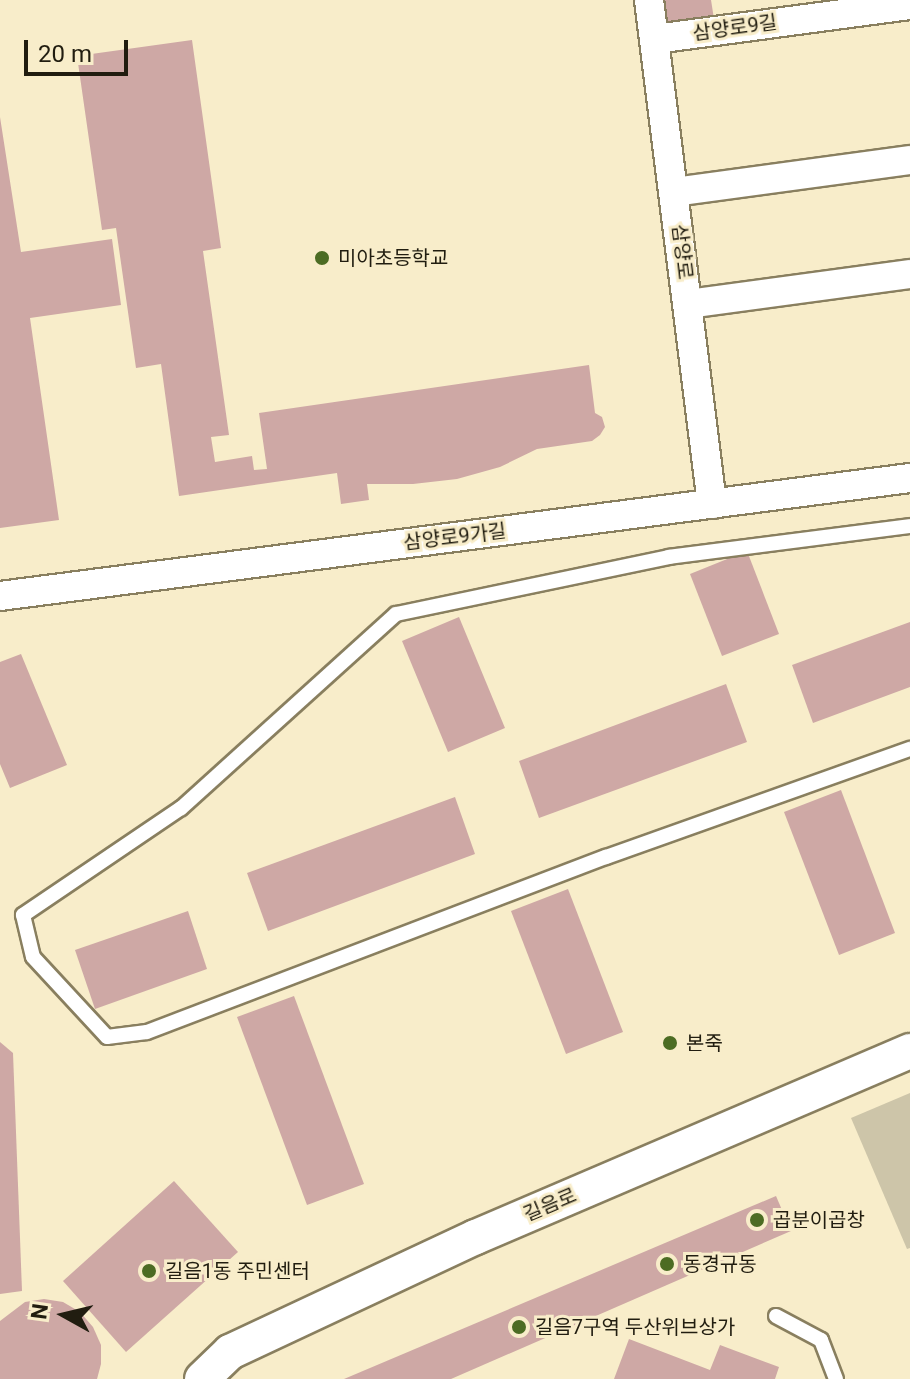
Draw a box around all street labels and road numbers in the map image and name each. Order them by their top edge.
street label: 삼양로9길 [691,10,779,46]
street label: 삼양로 [667,223,697,281]
street label: 삼양로9가길 [402,519,508,555]
street label: 길음로 [520,1183,580,1227]

